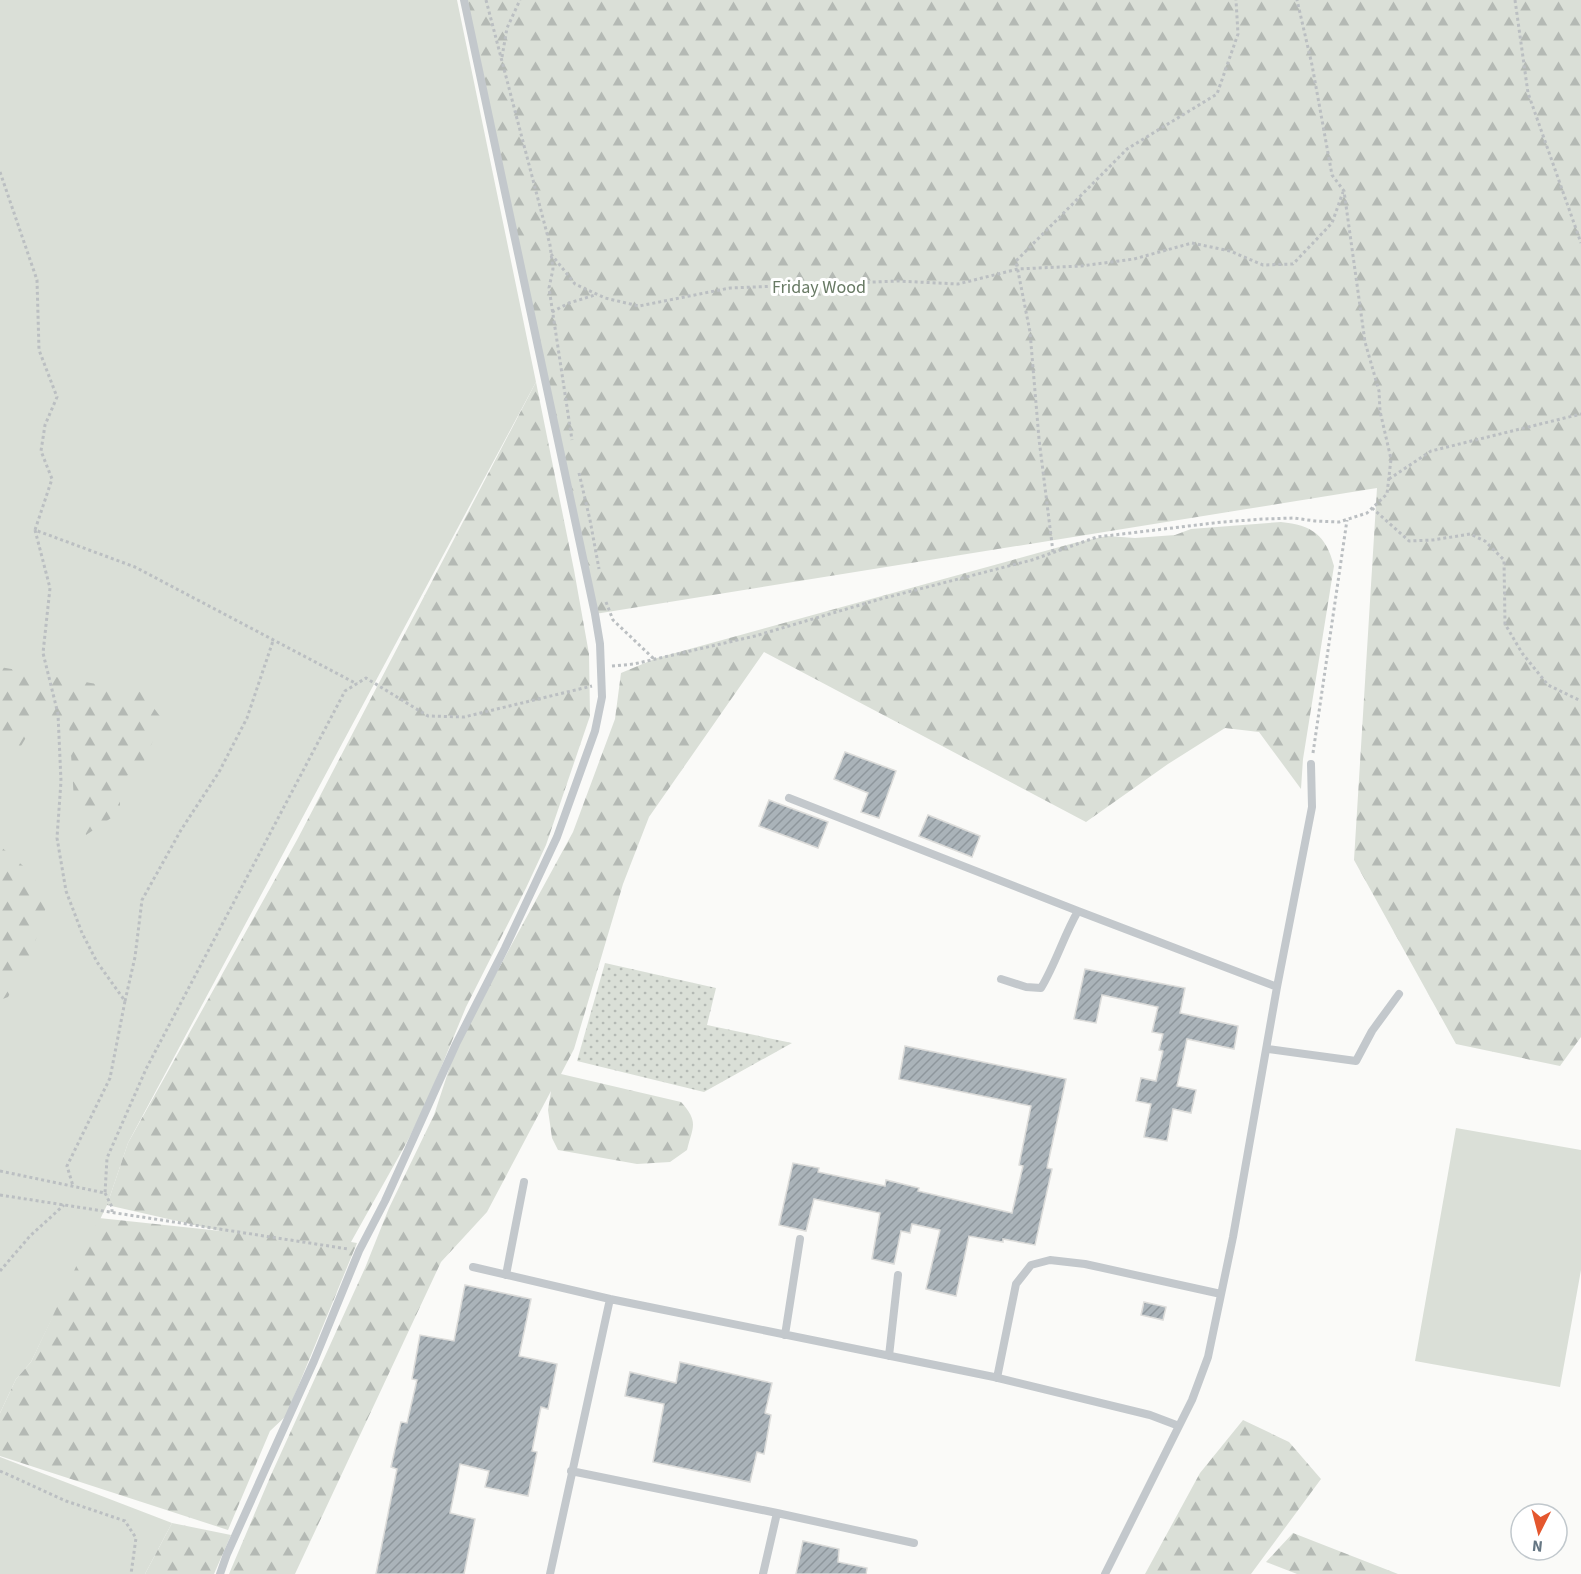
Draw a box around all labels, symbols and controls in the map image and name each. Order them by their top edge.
park label: Friday Wood [772,275,866,300]
north arrow [1509,1502,1569,1562]
text: N [1531,1534,1544,1557]

